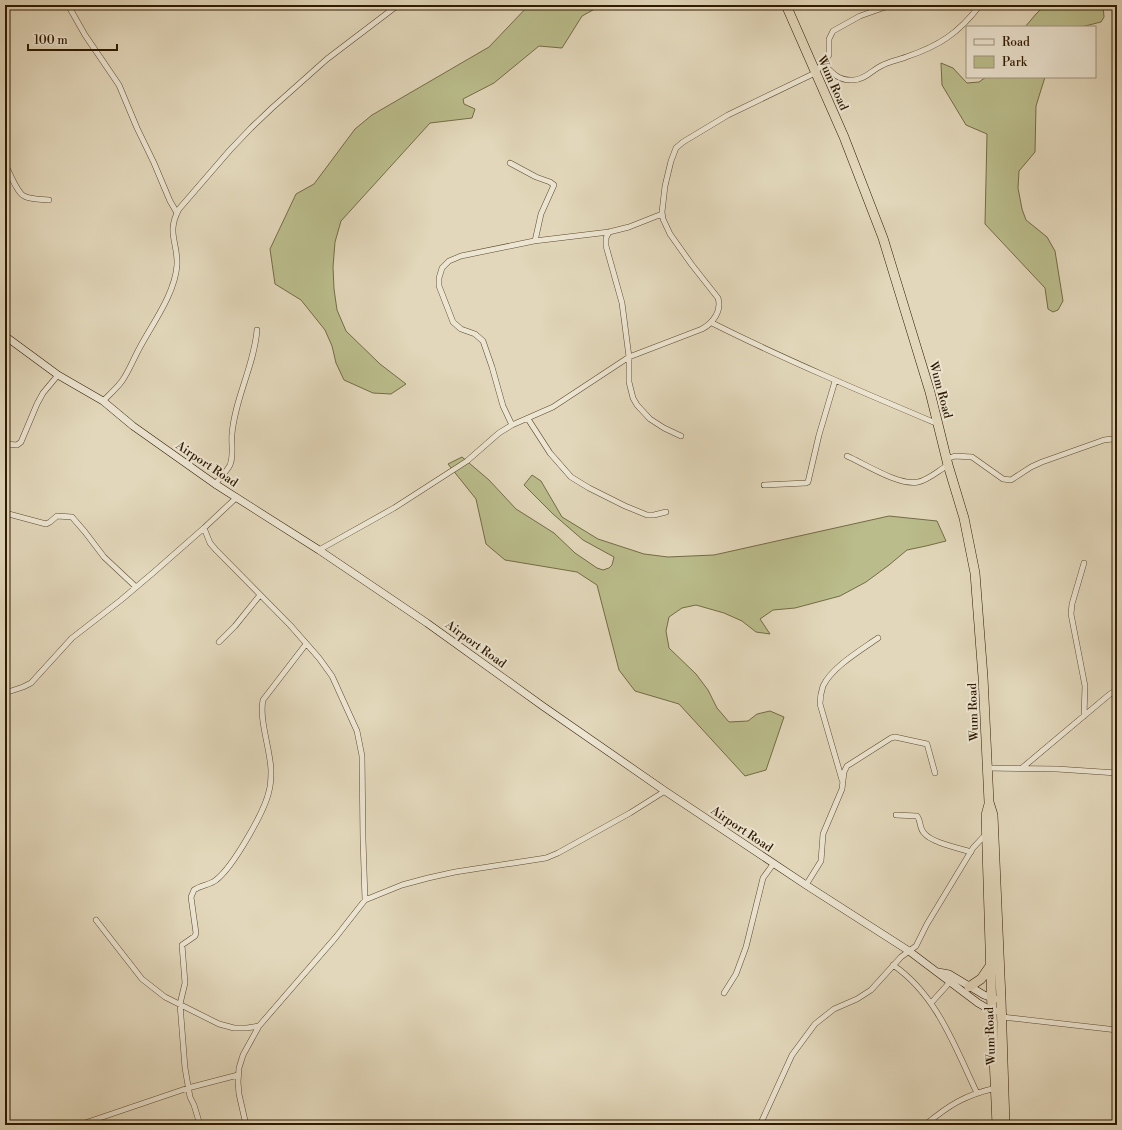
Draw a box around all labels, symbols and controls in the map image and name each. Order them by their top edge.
scale bar [28,26,117,52]
legend [966,26,1096,78]
text: 100 m [34,33,68,48]
text: Road [1002,35,1030,50]
street label: Wum Road [813,53,851,113]
text: Park [1002,55,1028,70]
street label: Wum Road [925,359,955,420]
street label: Airport Road [172,438,241,491]
street label: Airport Road [442,617,509,672]
street label: Wum Road [965,682,982,742]
street label: Airport Road [707,803,776,856]
street label: Wum Road [982,1006,999,1066]

